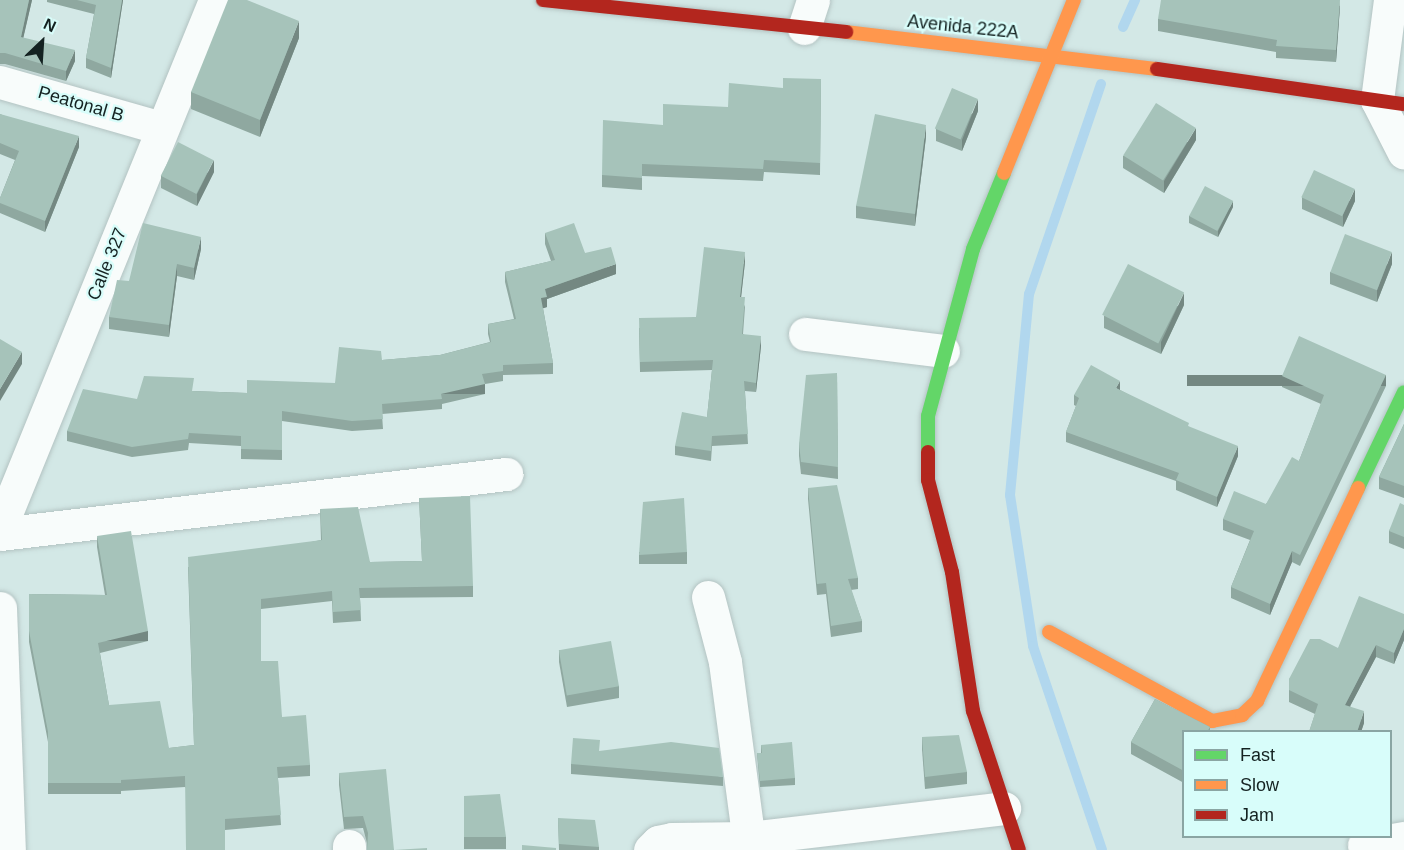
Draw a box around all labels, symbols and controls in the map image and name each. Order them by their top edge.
street label: Avenida 222A [906,10,1020,44]
north arrow [12,12,72,72]
text: N [41,15,59,35]
street label: Peatonal B [36,81,126,127]
street label: Calle 327 [83,225,131,303]
legend [1182,730,1392,838]
text: Fast [1240,745,1275,765]
text: Slow [1240,775,1279,795]
text: Jam [1240,805,1274,825]

